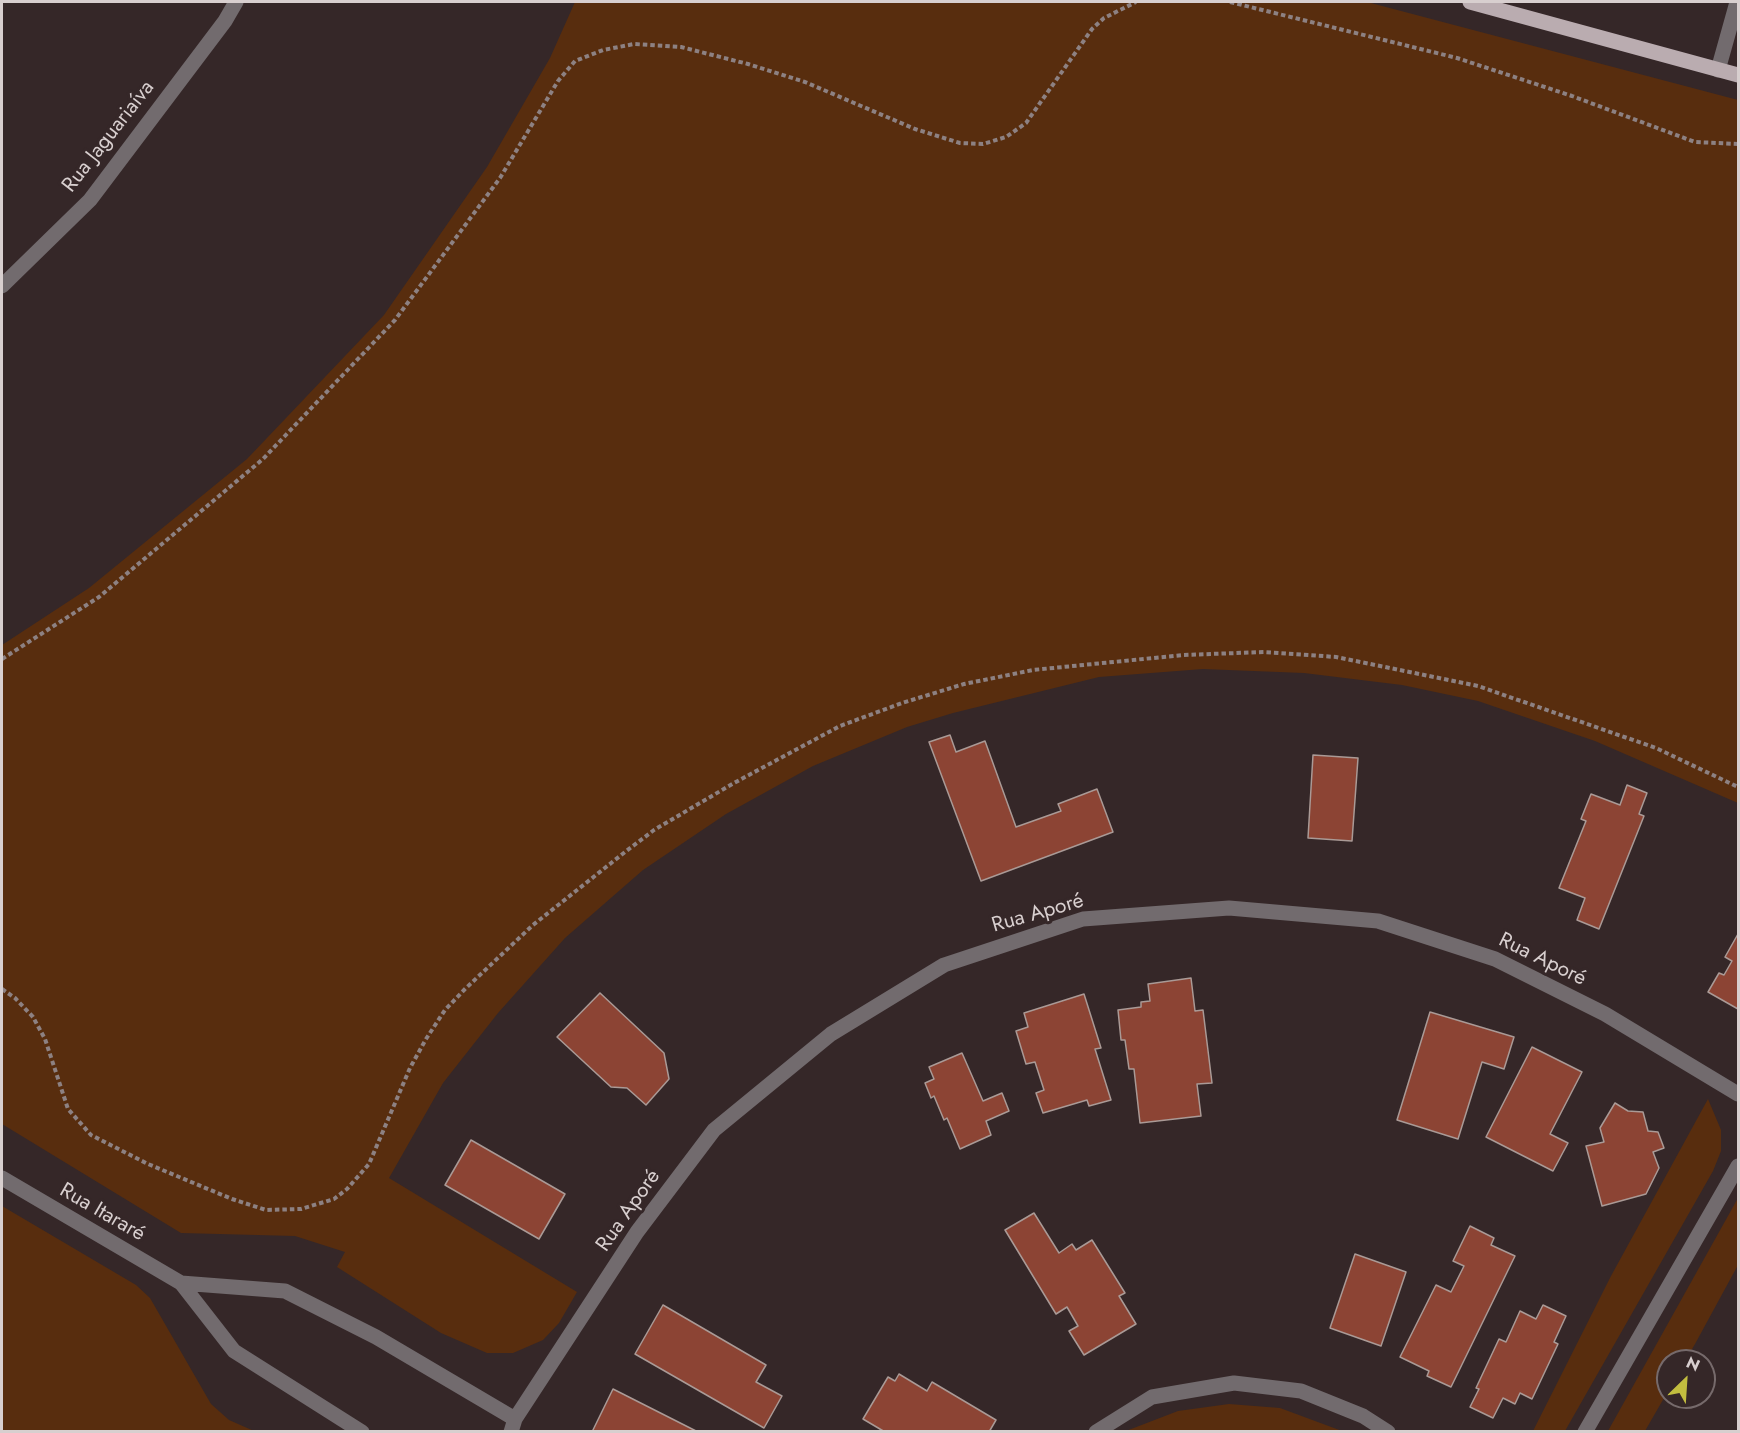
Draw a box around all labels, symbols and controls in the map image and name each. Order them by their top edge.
street label: Rua Jaguariaíva [58,76,160,198]
street label: Rua Aporé [989,889,1087,939]
street label: Rua Aporé [1494,928,1590,992]
street label: Rua Aporé [592,1165,666,1257]
street label: Rua Itararé [55,1178,149,1248]
north arrow [1656,1349,1716,1409]
text: N [1682,1351,1704,1377]

